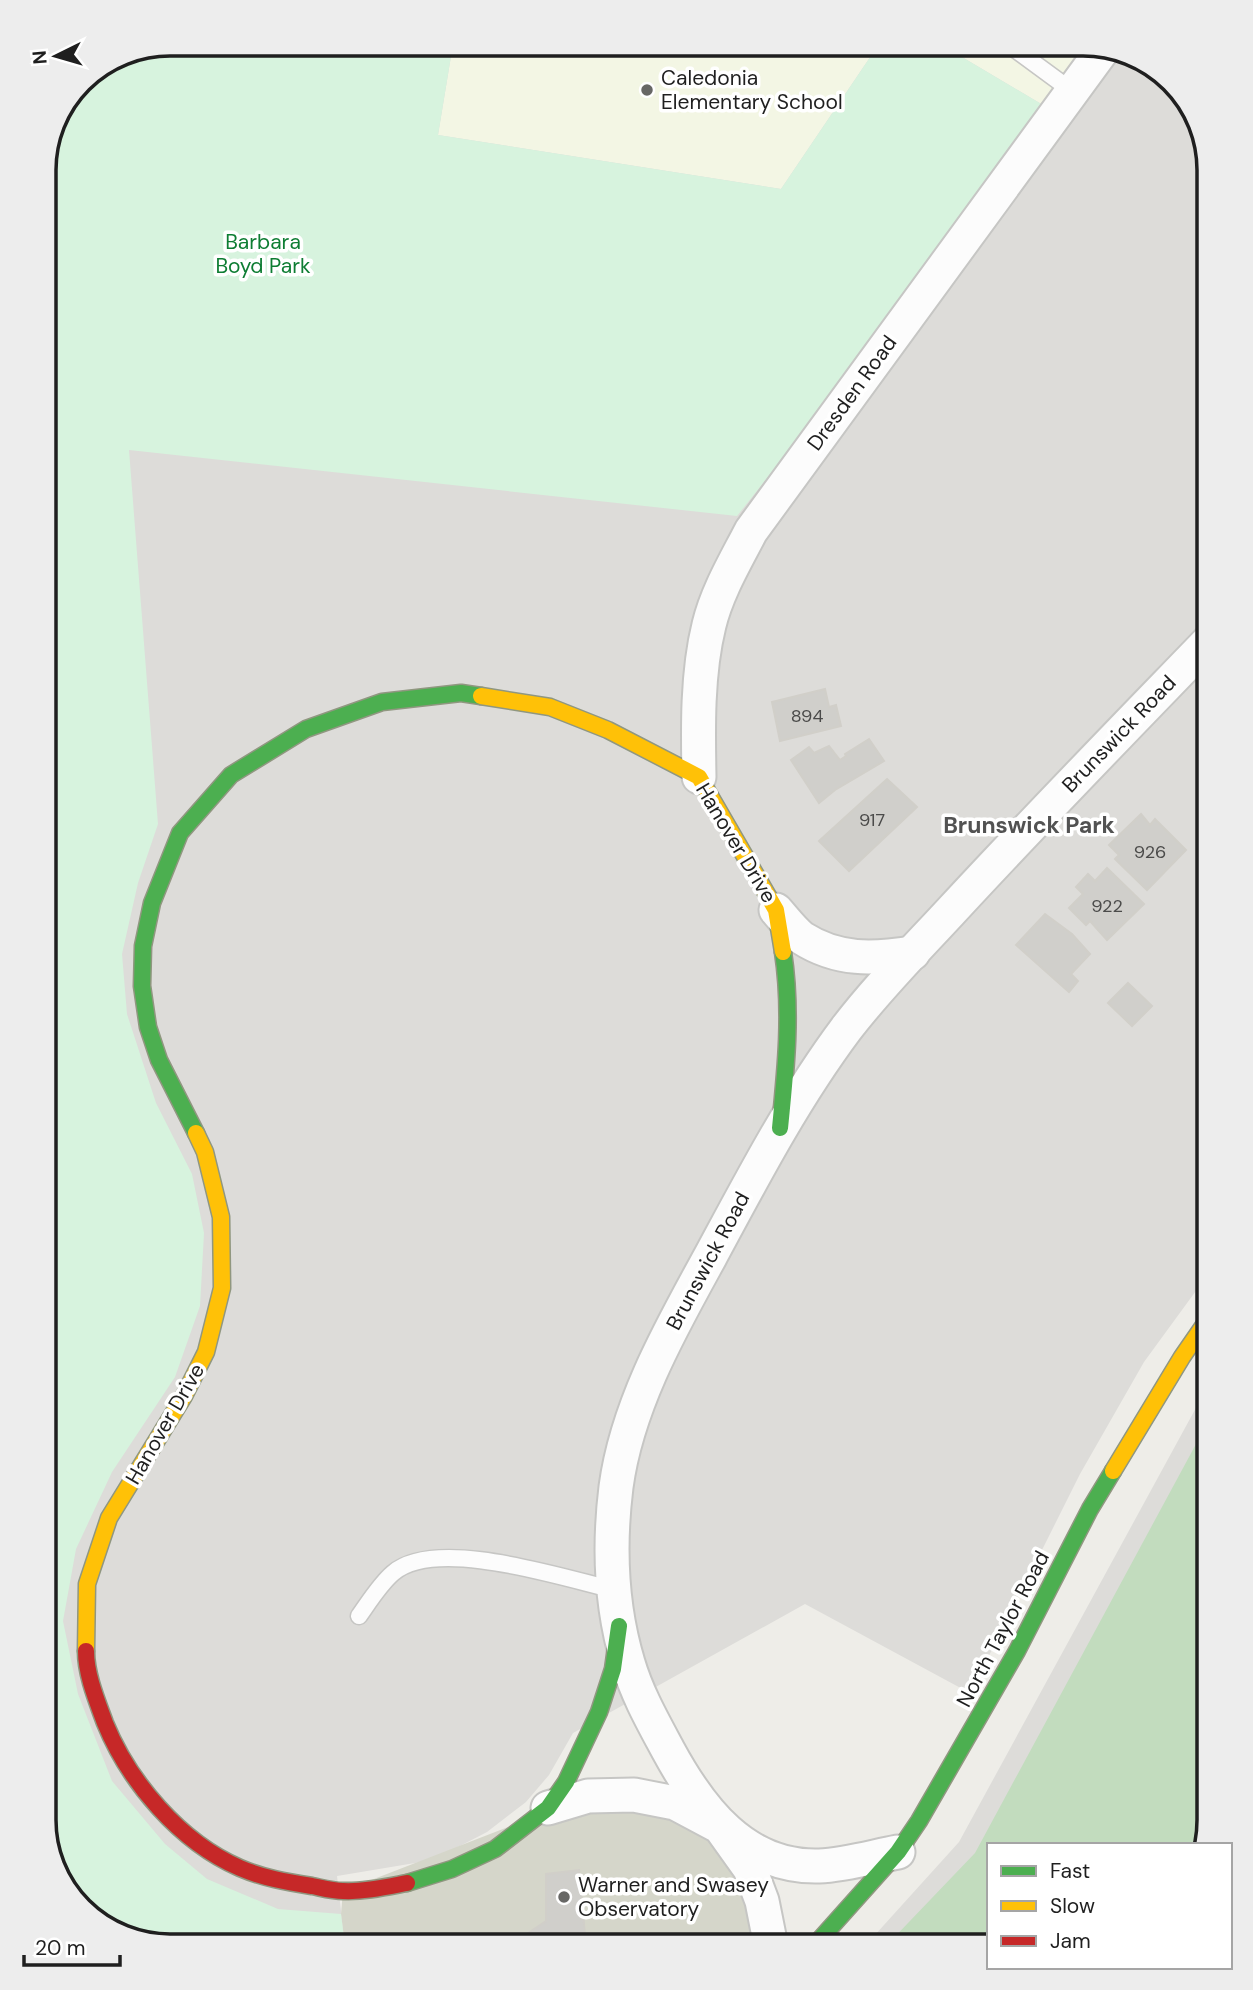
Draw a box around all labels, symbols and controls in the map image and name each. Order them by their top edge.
north arrow [21,21,91,91]
text: N [27,49,53,65]
place label: Caledonia Elementary School [661,64,843,116]
marker: Caledonia Elementary School [639,82,655,98]
park label: Barbara Boyd Park [215,228,311,280]
street label: Dresden Road [801,330,903,456]
street label: Brunswick Road [1056,669,1182,799]
house number: 894 [791,704,823,728]
street label: Hanover Drive [689,778,783,908]
house number: 917 [859,808,885,832]
district label: Brunswick Park [943,810,1115,840]
house number: 926 [1134,840,1166,864]
house number: 922 [1091,894,1123,918]
street label: Brunswick Road [660,1187,756,1335]
street label: Hanover Drive [119,1358,211,1490]
street label: North Taylor Road [950,1546,1056,1712]
legend [987,1843,1232,1969]
text: Fast [1050,1857,1090,1885]
place label: Warner and Swasey Observatory [578,1871,769,1923]
marker: Warner and Swasey Observatory [556,1889,572,1905]
text: Slow [1050,1892,1095,1920]
scale bar [24,1924,121,1968]
text: Jam [1050,1927,1091,1955]
text: 20 m [35,1934,86,1962]

